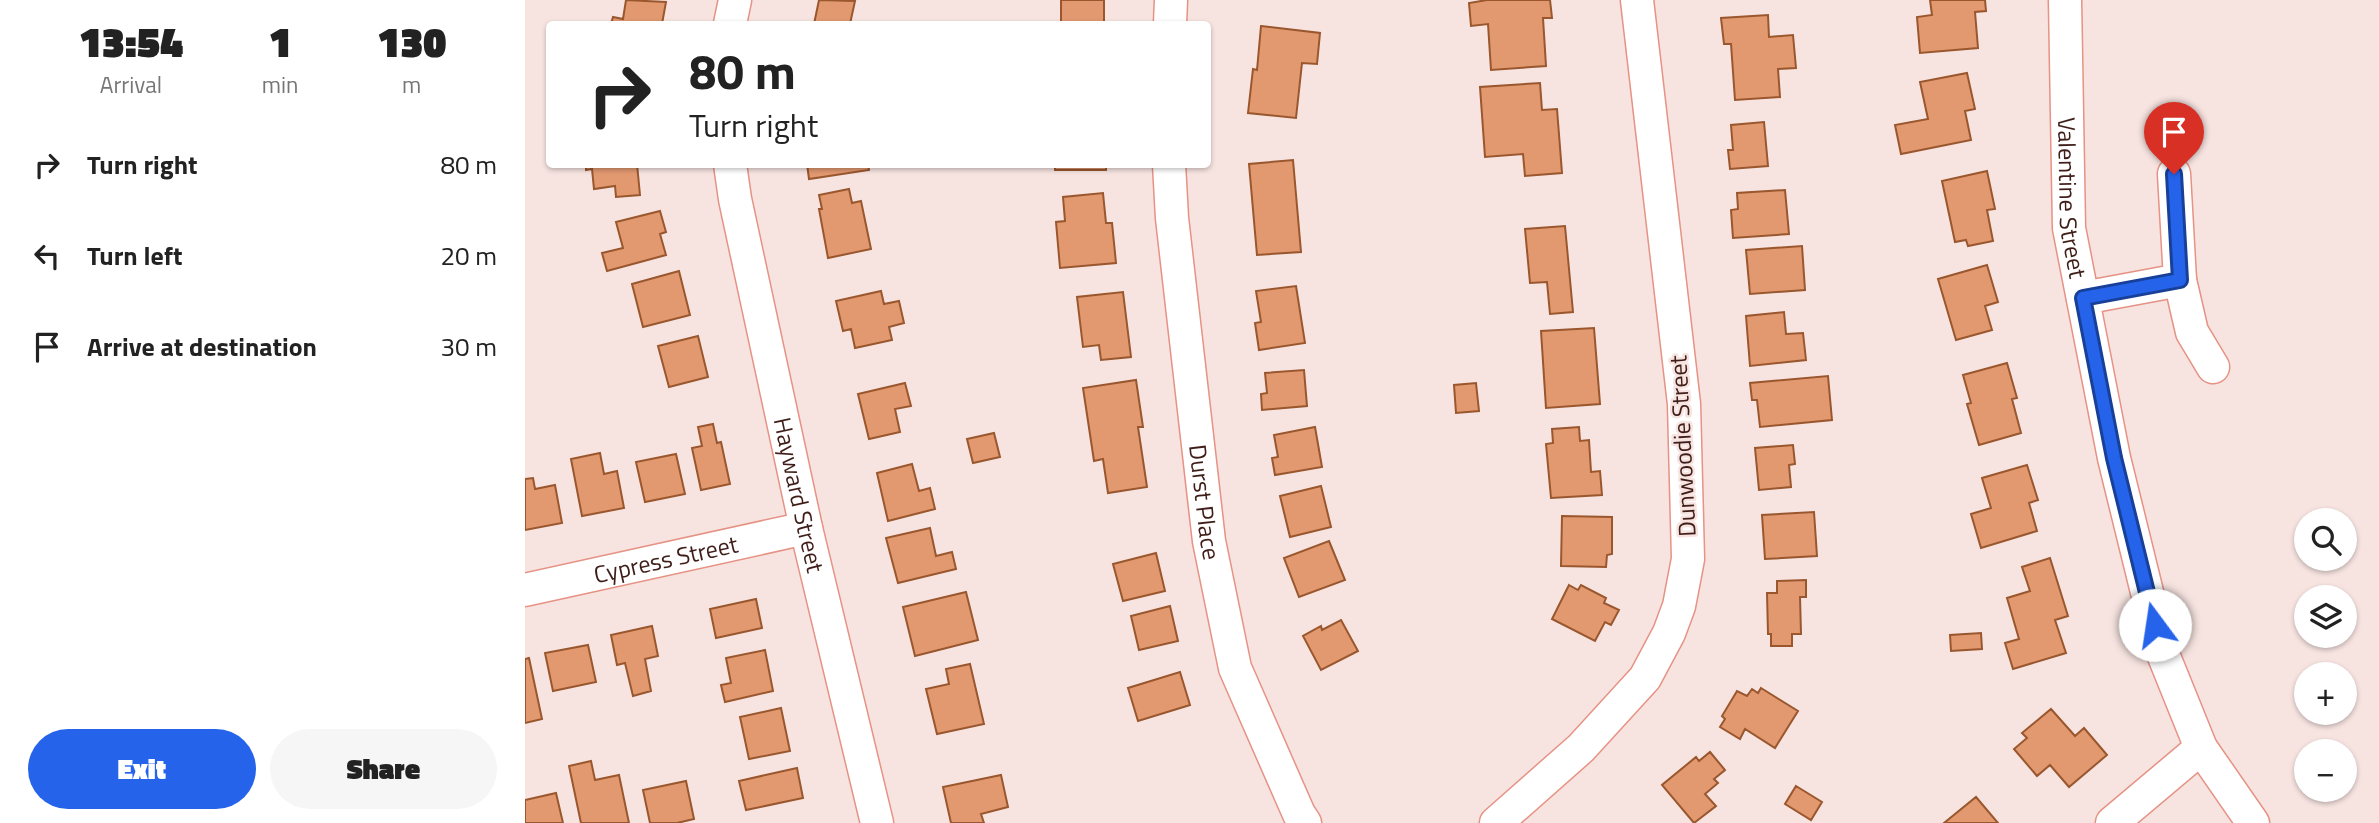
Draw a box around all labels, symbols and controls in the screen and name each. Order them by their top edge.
text: 13:54 [79,9,183,73]
text: 1 [269,9,292,73]
text: 130 [377,9,446,73]
text: 80 m [689,33,796,108]
icon: right [574,49,665,140]
text: Arrival [100,67,162,102]
text: min [262,67,298,102]
text: m [402,67,421,102]
text: Turn right [689,101,818,149]
pin [2144,102,2204,174]
icon: arrive [2155,113,2193,151]
street label: Valentine Street [2049,117,2097,282]
text: Turn right [87,145,198,184]
text: 80 m [440,145,497,184]
icon: right [28,146,66,184]
text: Turn left [87,236,182,275]
text: 20 m [440,236,497,275]
icon: left [28,237,66,275]
text: Arrive at destination [87,327,317,366]
text: 30 m [440,327,497,366]
icon: arrive [28,328,66,366]
street label: Dunwoodie Street [1659,354,1705,538]
street label: Hayward Street [765,414,834,576]
street label: Durst Place [1180,443,1230,563]
map controls [2294,508,2357,802]
button: search [2294,508,2357,571]
street label: Cypress Street [590,525,742,592]
button: layers [2294,585,2357,648]
position arrow [2118,588,2192,662]
button: + [2294,662,2357,725]
button: Exit [28,729,256,809]
button: Share [270,729,497,809]
button: − [2294,739,2357,802]

